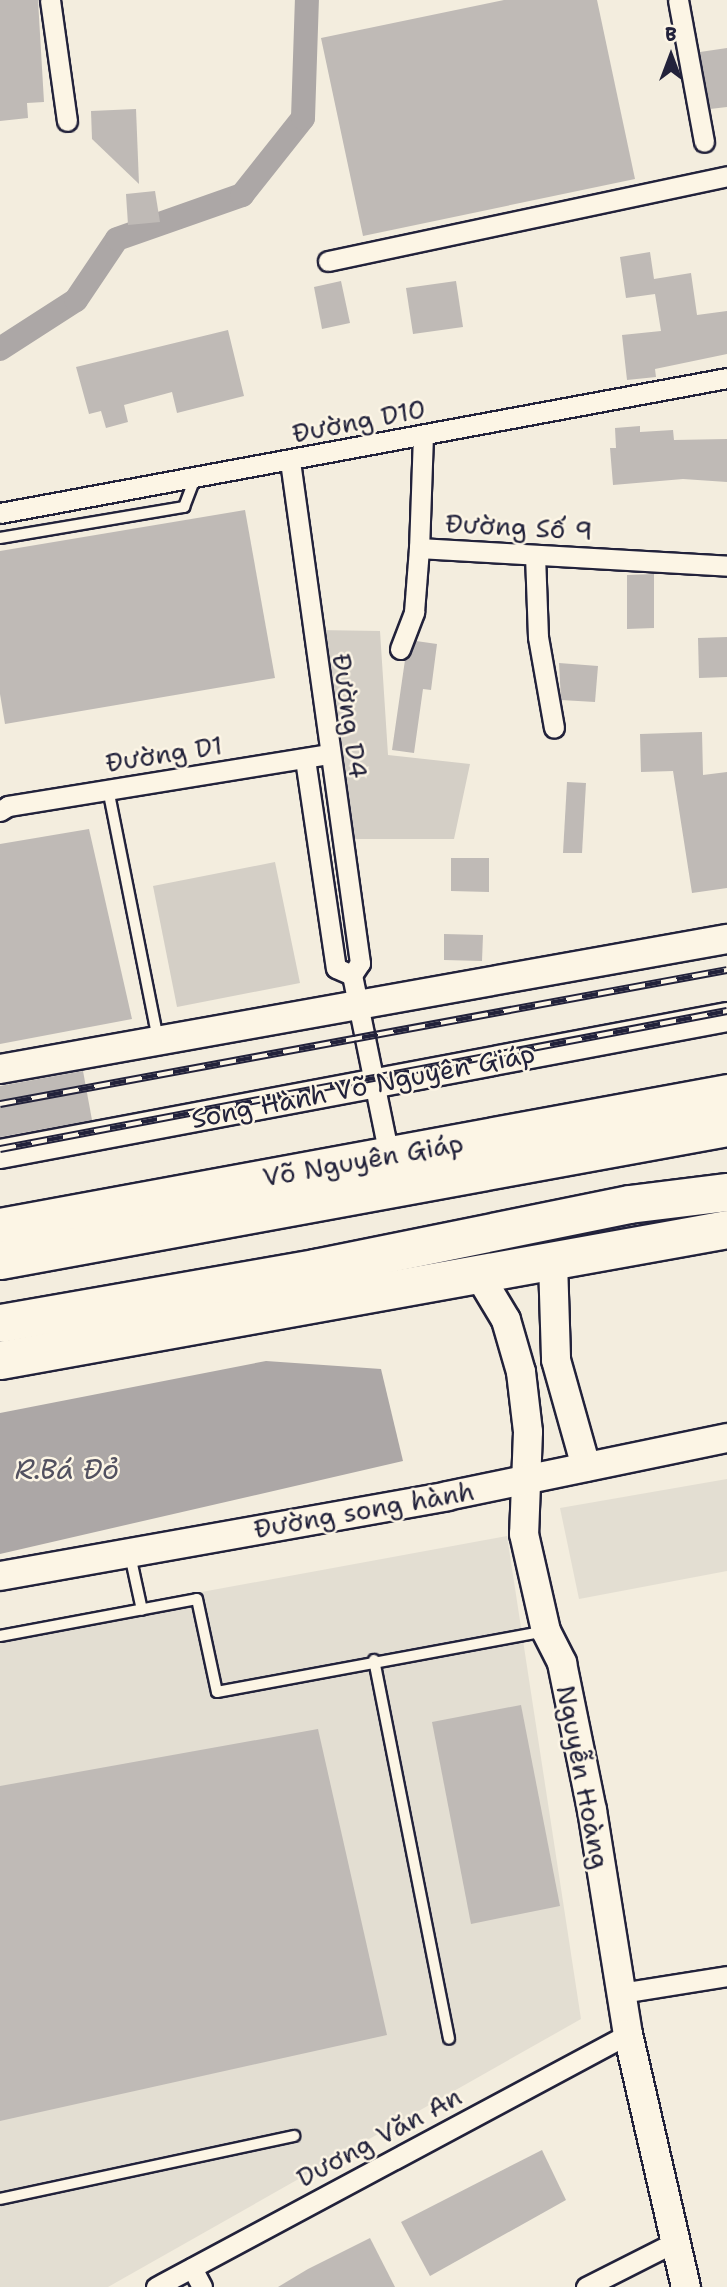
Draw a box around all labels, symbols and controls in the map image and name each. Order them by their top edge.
north arrow [636,21,706,91]
text: B [665,22,677,47]
street label: Đường D10 [289,393,429,449]
street label: Đường Số 9 [445,508,593,546]
street label: Đường D4 [326,652,374,780]
street label: Đường D1 [103,729,225,779]
street label: Song Hành Võ Nguyên Giáp [189,1037,537,1135]
street label: Võ Nguyên Giáp [260,1127,466,1193]
water label: R.Bá Đỏ [15,1452,119,1486]
street label: Đường song hành [251,1475,477,1545]
street label: Nguyễn Hoàng [550,1682,616,1872]
street label: Dương Văn An [291,2080,467,2194]

